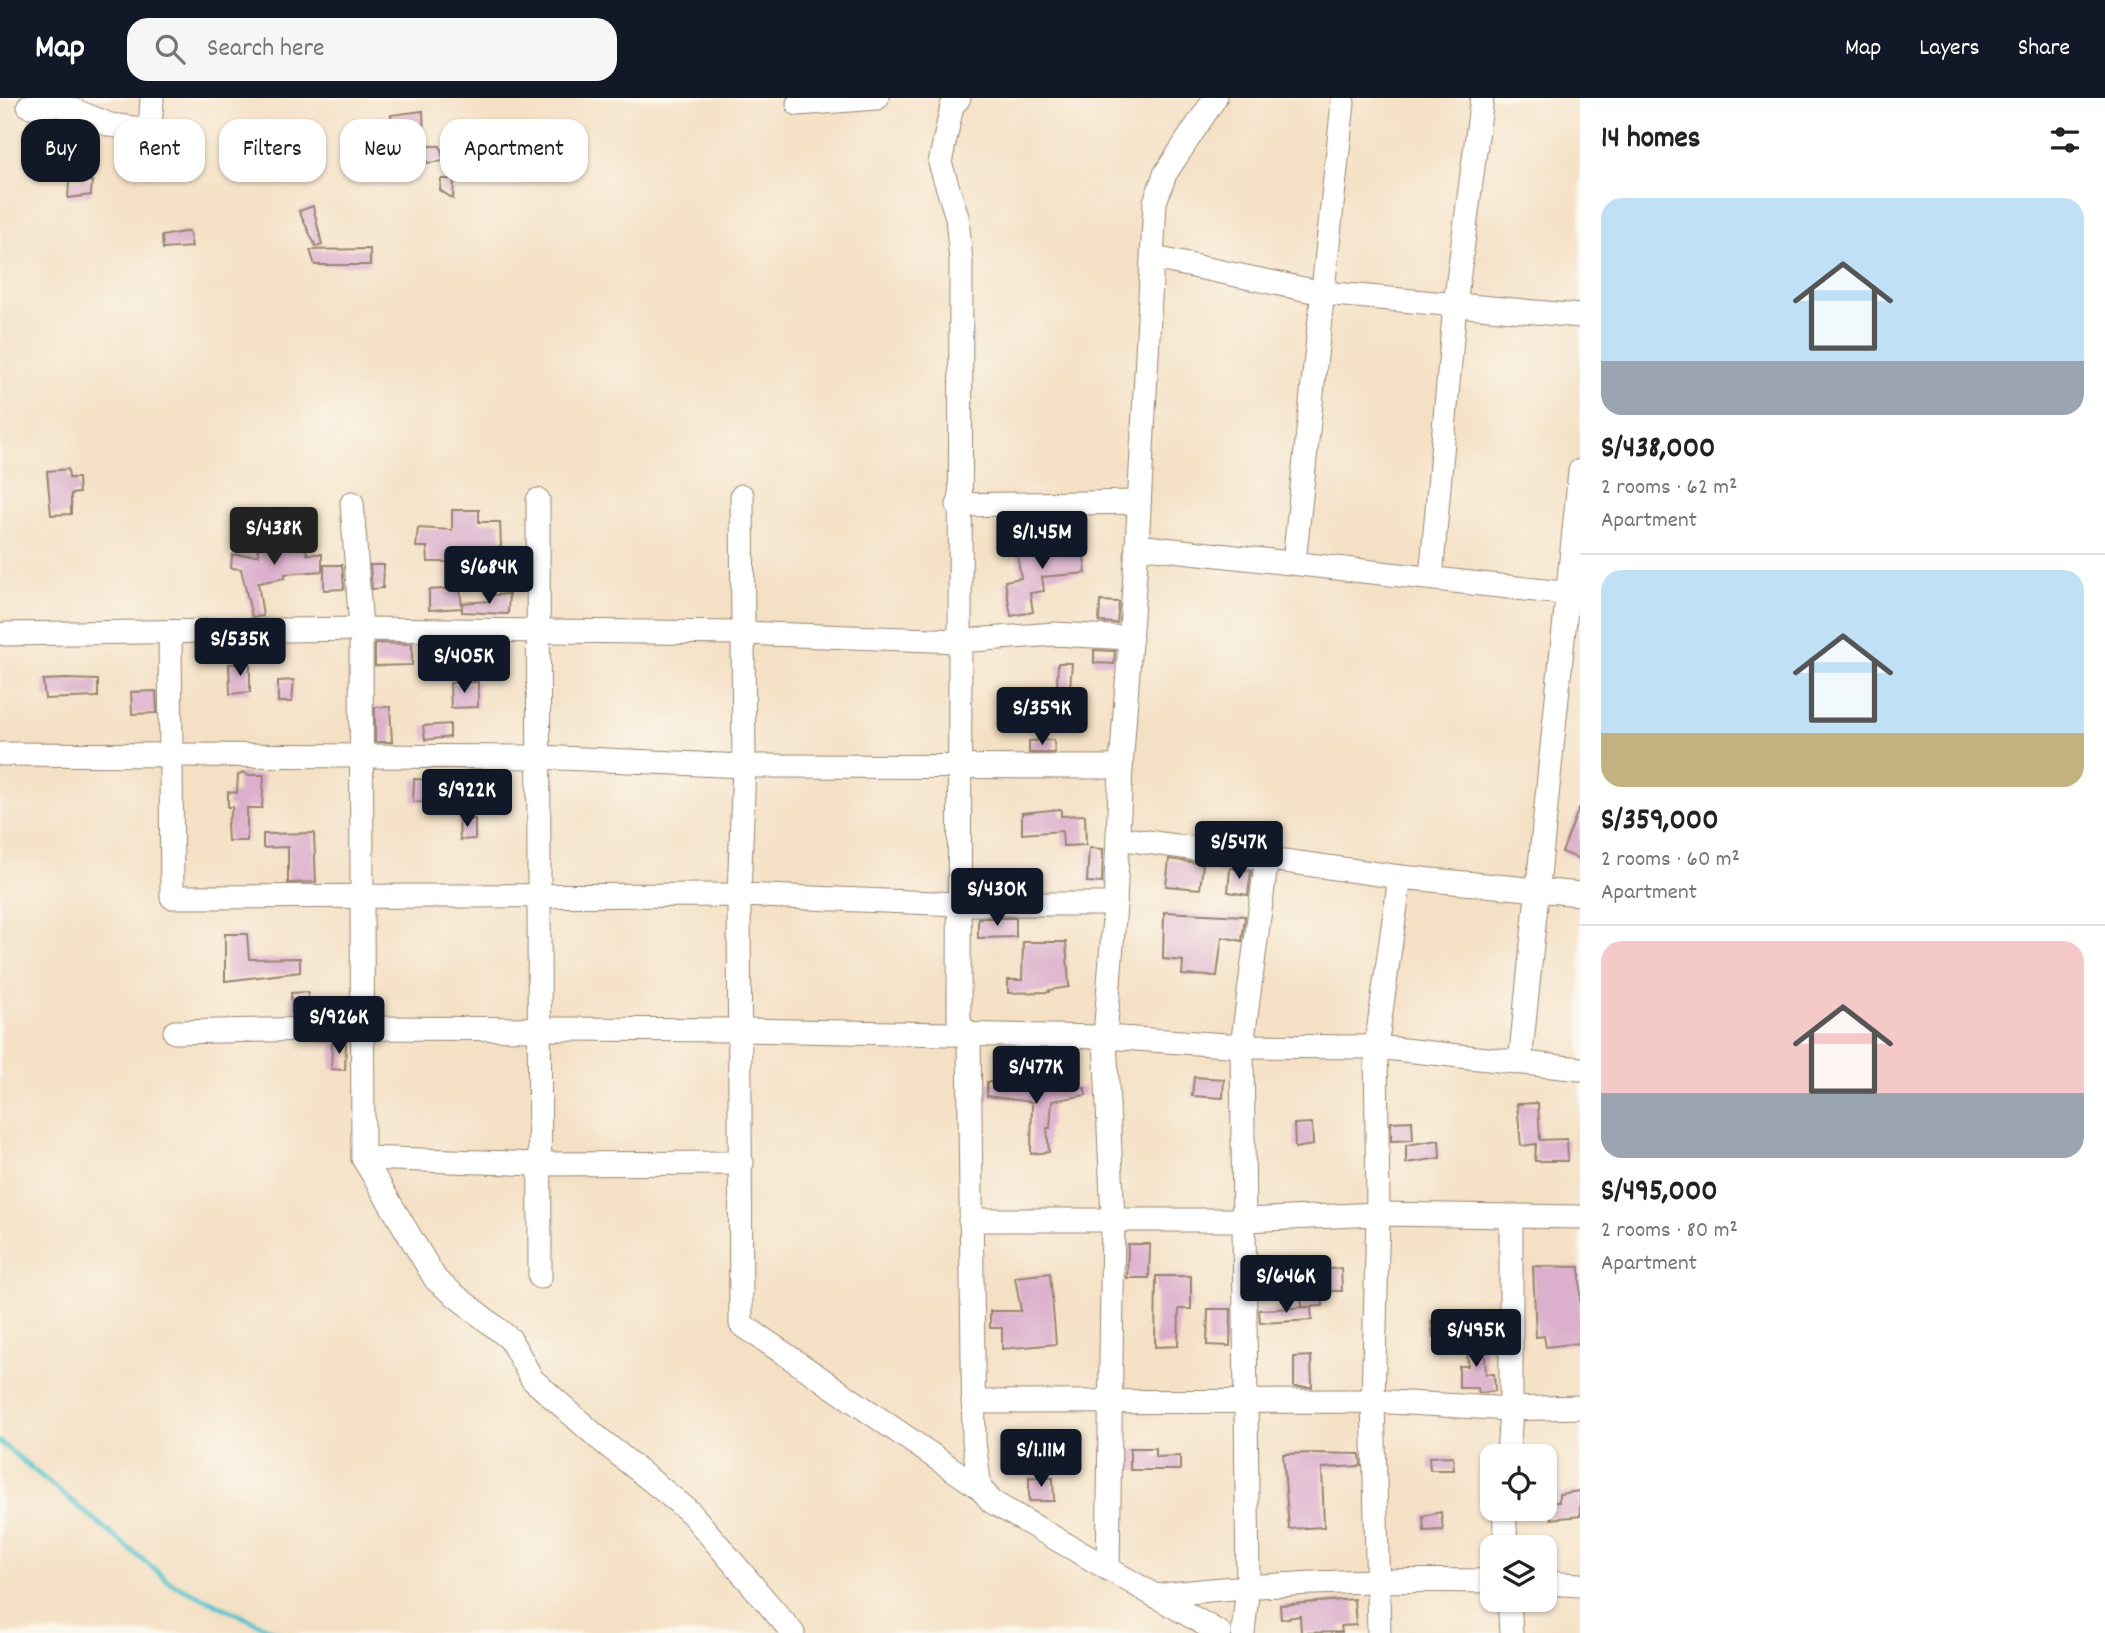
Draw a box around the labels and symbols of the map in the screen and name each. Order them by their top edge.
pin: S/438K [217,508,331,567]
pin: S/1.45M [977,512,1107,571]
pin: S/684K [432,546,546,606]
pin: S/535K [183,618,297,678]
pin: S/405K [407,636,521,695]
pin: S/359K [985,688,1099,747]
pin: S/922K [410,770,524,829]
pin: S/547K [1182,822,1296,881]
pin: S/430K [940,868,1054,928]
pin: S/926K [282,996,396,1056]
pin: S/477K [979,1046,1093,1106]
pin: S/646K [1229,1256,1343,1315]
pin: S/495K [1419,1310,1533,1369]
pin: S/1.11M [976,1430,1106,1489]

